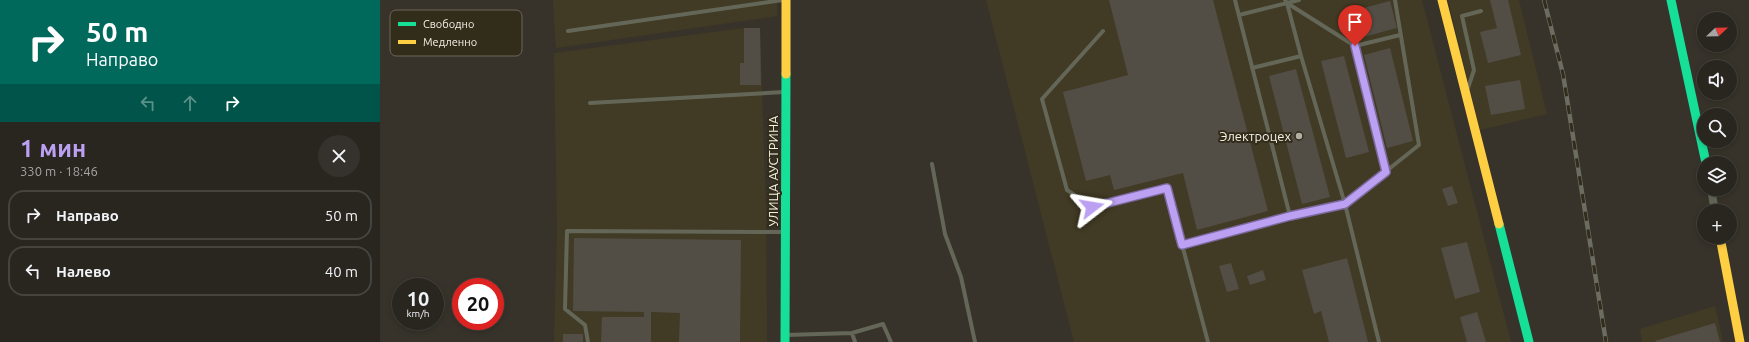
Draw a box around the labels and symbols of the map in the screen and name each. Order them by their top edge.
pin [1338,5,1372,46]
legend [390,10,522,56]
north arrow [1697,12,1737,52]
text: Свободно [423,18,474,30]
text: Медленно [423,36,477,48]
street label: УЛИЦА АУСТРИНА [766,115,780,226]
place label: Электроцех [1219,129,1291,143]
marker: Электроцех [1294,131,1304,141]
position arrow [1071,186,1113,228]
speed limit sign: 20 [452,278,504,330]

